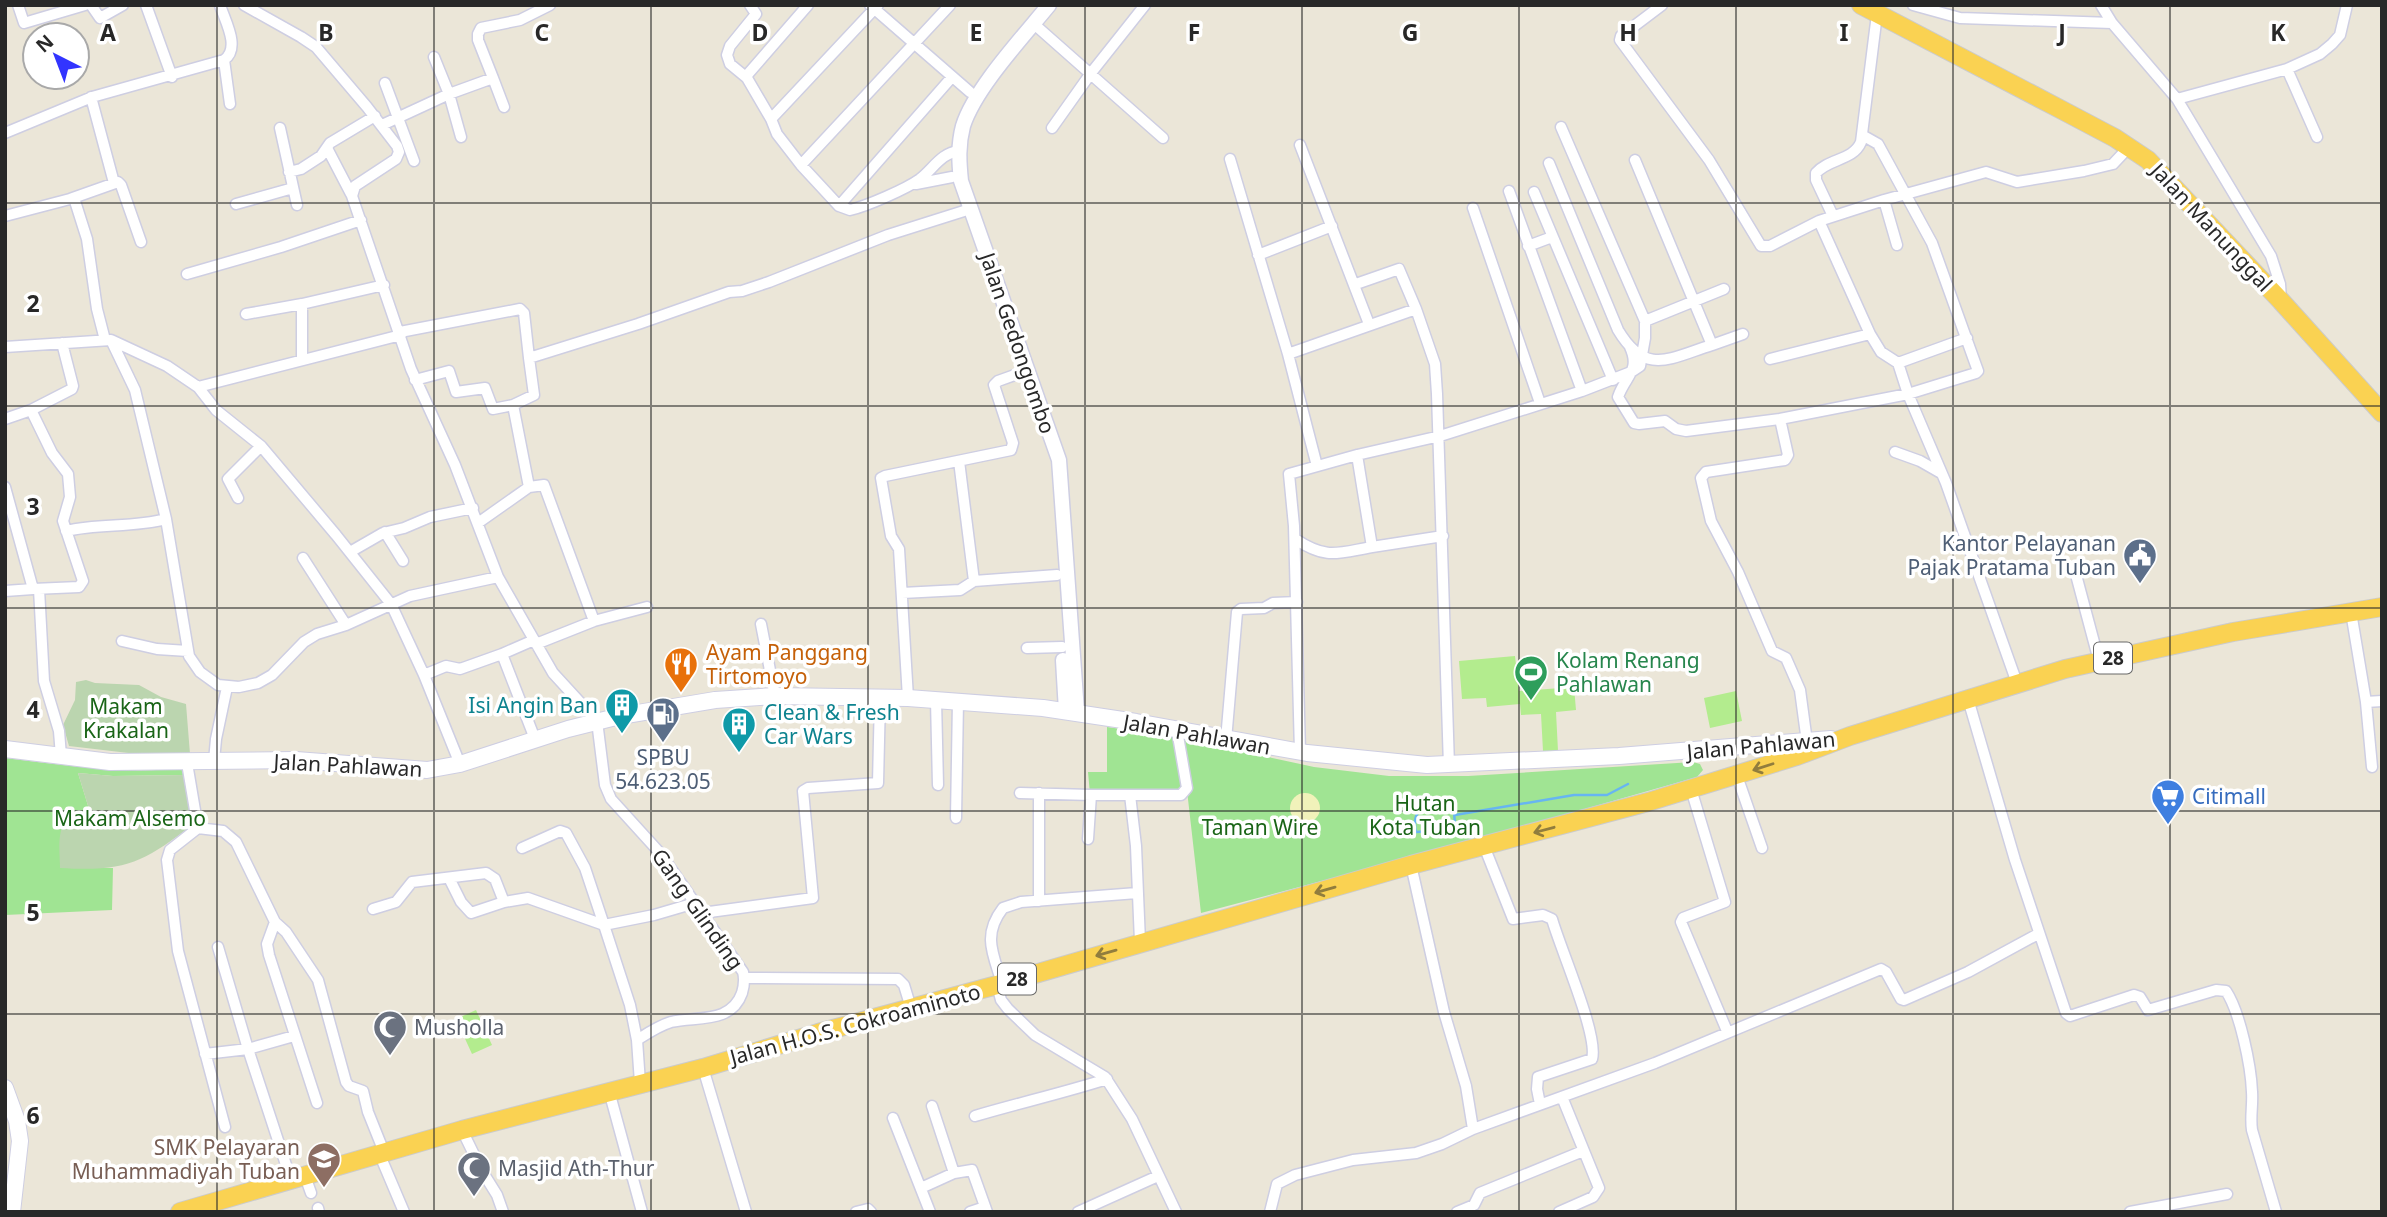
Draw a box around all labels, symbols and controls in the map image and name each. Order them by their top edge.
text: A [100,16,116,48]
text: B [318,16,334,48]
text: C [535,16,550,48]
text: D [752,16,768,48]
text: E [970,16,982,48]
text: F [1188,16,1200,48]
text: G [1402,16,1418,48]
text: H [1619,16,1637,48]
text: I [1840,16,1849,48]
text: J [2056,16,2066,48]
text: K [2270,16,2286,48]
north arrow [21,21,91,91]
text: N [30,29,59,58]
street label: Jalan Manunggal [2144,155,2279,297]
street label: Jalan Gedongombo [973,247,1062,437]
text: 2 [26,287,40,319]
text: 3 [26,490,40,522]
place label: Kantor Pelayanan Pajak Pratama Tuban [1907,529,2116,581]
public building icon: Kantor Pelayanan Pajak Pratama Tuban [2121,536,2159,585]
place label: Ayam Panggang Tirtomoyo [706,638,868,690]
road number: 28 [2094,642,2132,674]
restaurant icon: Ayam Panggang Tirtomoyo [662,645,700,694]
place label: Kolam Renang Pahlawan [1556,646,1700,698]
sports icon: Kolam Renang Pahlawan [1512,653,1550,702]
building icon: Isi Angin Ban [603,686,641,735]
place label: Isi Angin Ban [468,691,598,719]
park label: Makam Krakalan [83,692,169,744]
text: 4 [26,693,40,725]
fuel station icon: SPBU 54.623.05 [644,695,682,744]
place label: Clean & Fresh Car Wars [764,698,900,750]
building icon: Clean & Fresh Car Wars [720,705,758,754]
street label: Jalan Pahlawan [1119,707,1273,761]
street label: Jalan Pahlawan [1684,725,1836,766]
place label: SPBU 54.623.05 [615,743,711,795]
street label: Jalan Pahlawan [271,747,423,783]
one-way arrow [1752,762,1774,774]
supermarket icon: Citimall [2149,777,2187,826]
place label: Citimall [2192,782,2266,810]
park label: Hutan Kota Tuban [1369,789,1481,841]
park label: Makam Alsemo [54,804,206,832]
park label: Taman Wire [1202,813,1318,841]
one-way arrow [1533,824,1556,837]
street label: Gang Glinding [646,843,750,975]
one-way arrow [1314,885,1336,898]
text: 5 [26,896,40,928]
one-way arrow [1095,947,1117,960]
road number: 28 [998,964,1036,995]
street label: Jalan H.O.S. Cokroaminoto [725,977,983,1071]
mosque icon: Musholla [371,1008,409,1057]
place label: Musholla [414,1013,504,1041]
text: 6 [26,1099,40,1131]
place label: SMK Pelayaran Muhammadiyah Tuban [72,1133,300,1185]
school or university icon: SMK Pelayaran Muhammadiyah Tuban [305,1140,343,1189]
mosque icon: Masjid Ath-Thur [455,1149,493,1198]
place label: Masjid Ath-Thur [498,1154,655,1182]

